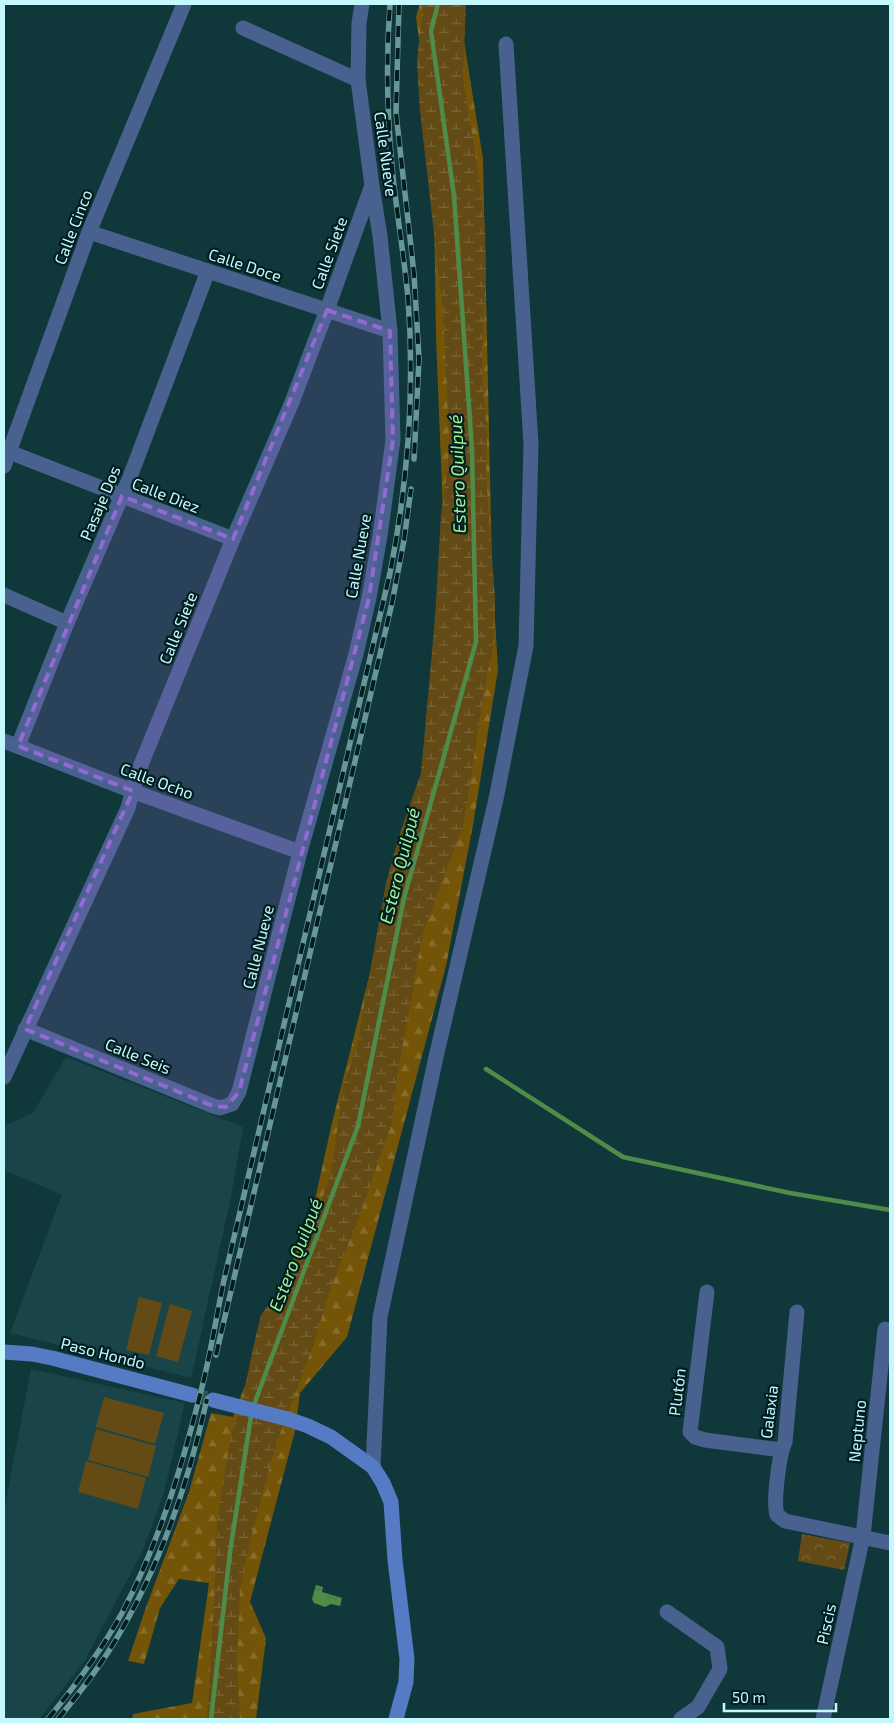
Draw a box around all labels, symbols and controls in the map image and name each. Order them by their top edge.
street label: Calle Nueve [371,110,402,198]
street label: Calle Cinco [50,187,96,267]
street label: Calle Siete [307,214,350,292]
street label: Calle Doce [206,244,284,285]
water label: Estero Quilpué [444,414,470,534]
street label: Pasaje Dos [75,463,125,543]
street label: Calle Diez [130,473,203,516]
street label: Calle Nueve [341,512,374,600]
street label: Calle Siete [155,589,201,667]
street label: Calle Ocho [118,759,196,803]
water label: Estero Quilpué [374,805,424,926]
street label: Calle Nueve [238,903,277,991]
street label: Calle Seis [103,1034,174,1077]
water label: Estero Quilpué [263,1195,327,1314]
street label: Paso Hondo [59,1333,147,1372]
street label: Plutón [664,1367,689,1417]
street label: Galaxia [756,1384,781,1440]
street label: Neptuno [844,1399,869,1463]
street label: Piscis [812,1602,839,1646]
scale bar [724,1680,836,1712]
text: 50 m [732,1688,766,1706]

